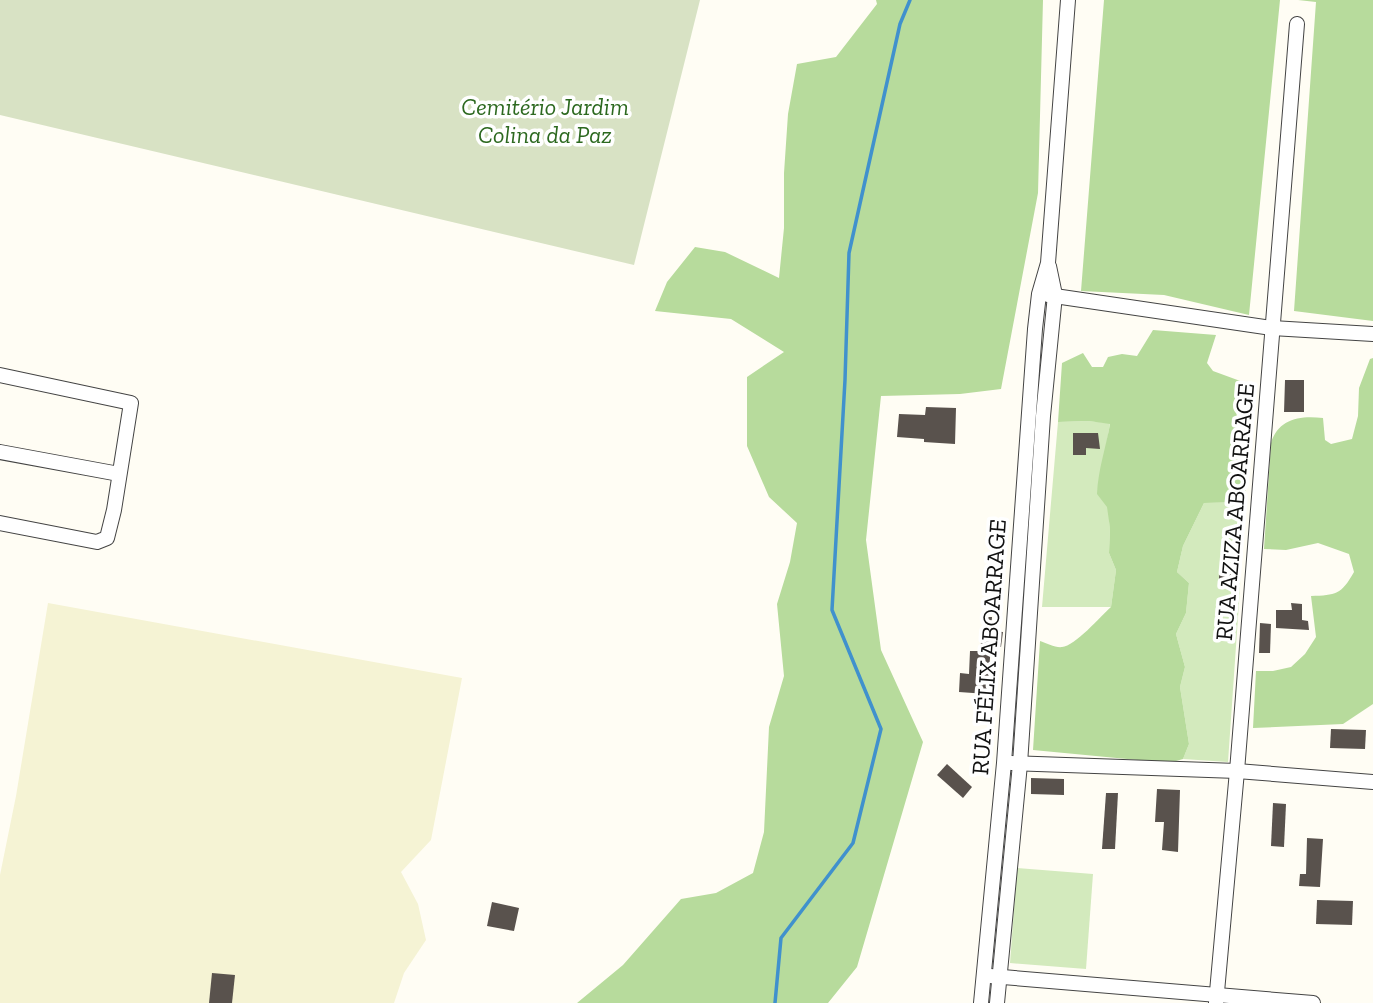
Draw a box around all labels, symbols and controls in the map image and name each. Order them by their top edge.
park label: Cemitério Jardim Colina da Paz [461,92,629,149]
street label: RUA AZIZA ABOARRAGE [1209,382,1260,642]
street label: RUA FÉLIX ABOARRAGE [965,518,1012,776]

